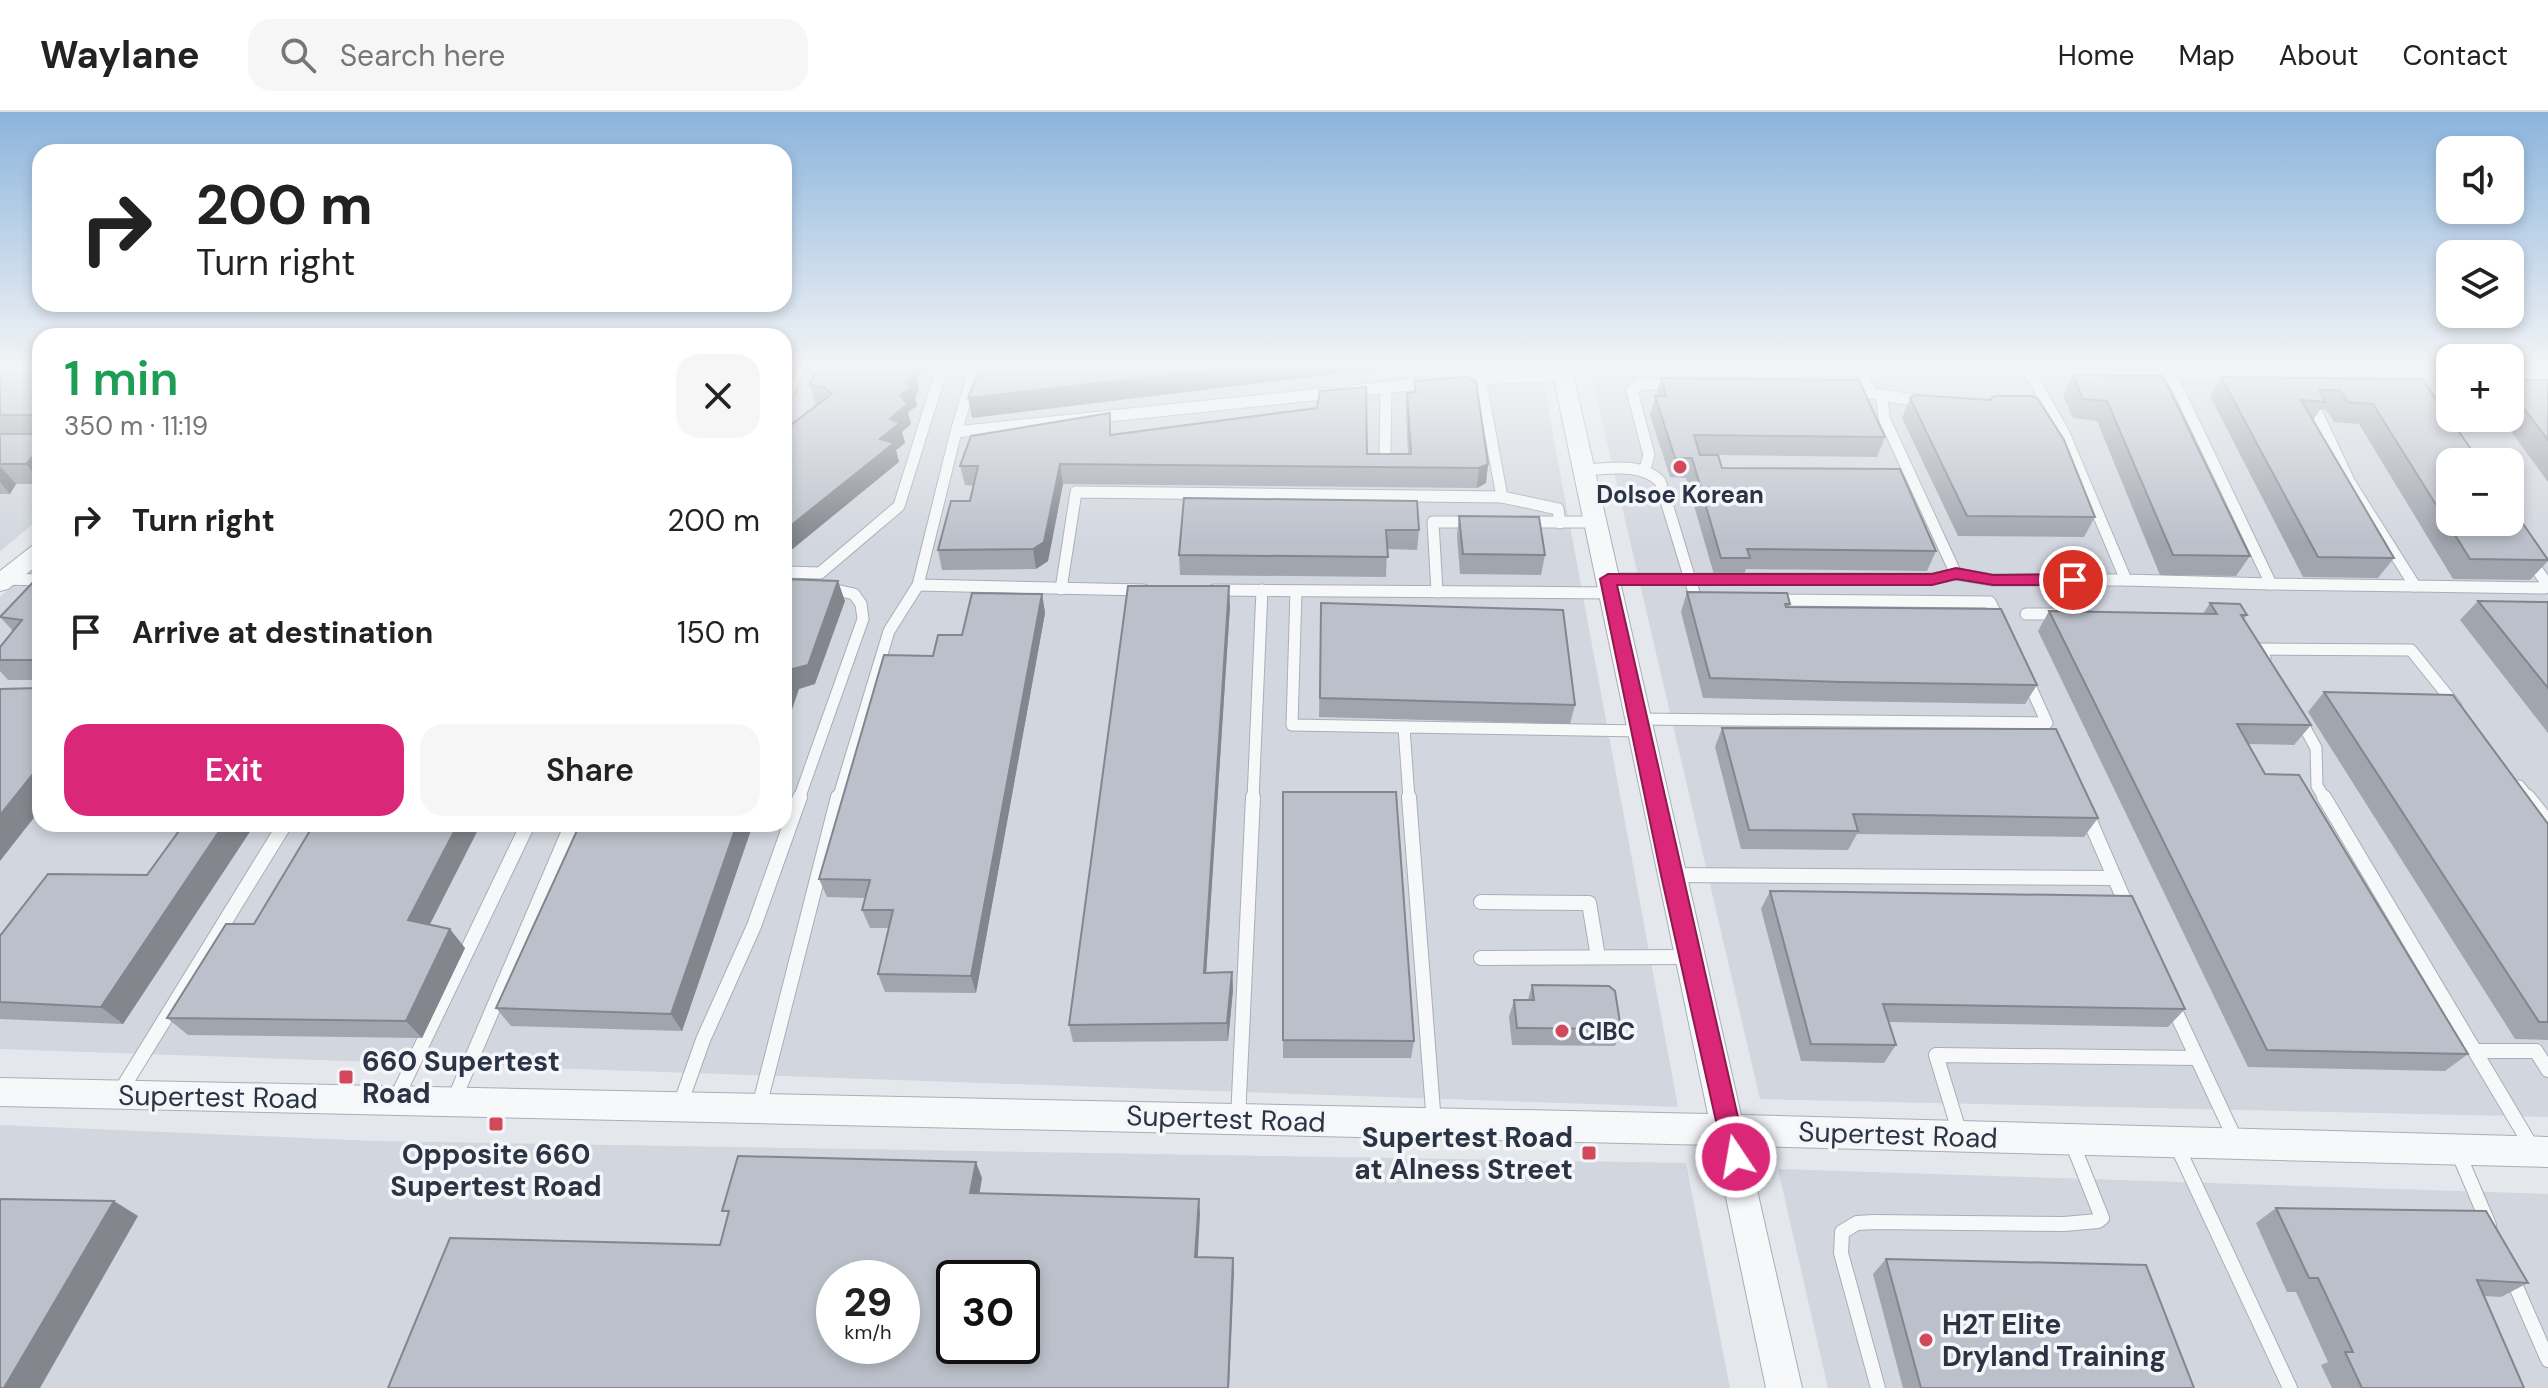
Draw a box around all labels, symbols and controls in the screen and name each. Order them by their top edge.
search box [248,19,808,91]
text: Waylane [40,30,200,80]
icon: search [276,33,320,77]
text: Search here [340,36,505,75]
text: Home [2058,37,2134,74]
text: Map [2178,37,2235,74]
text: About [2279,37,2358,74]
text: Contact [2402,37,2508,74]
map controls [2436,136,2524,536]
button: sound [2436,136,2524,224]
text: 200 m [196,168,373,241]
icon: right [64,176,168,280]
text: Turn right [196,239,355,286]
button: layers [2436,240,2524,328]
button: + [2436,344,2524,432]
text: 1 min [64,347,179,410]
button: close [676,354,760,438]
text: 350 m · 11:19 [64,409,208,443]
button: − [2436,448,2524,536]
marker: Dolsoe Korean [1671,458,1689,476]
place label: Dolsoe Korean [1596,479,1764,510]
icon: right [64,498,108,542]
text: Turn right [132,501,275,540]
text: 200 m [667,501,760,540]
pin [2039,546,2107,614]
icon: arrive [2051,558,2095,602]
icon: arrive [64,610,108,654]
text: Arrive at destination [132,613,433,652]
text: 150 m [677,613,760,652]
button: Exit [64,724,404,816]
button: Share [420,724,760,816]
place label: CIBC [1578,1016,1635,1047]
marker: CIBC [1553,1022,1571,1040]
place label: 660 Supertest Road [362,1043,560,1112]
marker: 660 Supertest Road [337,1068,355,1086]
street label: Supertest Road [118,1077,318,1117]
street label: Supertest Road [1126,1097,1326,1141]
street label: Supertest Road [1798,1113,1998,1157]
marker: Opposite 660 Supertest Road [487,1115,505,1133]
position arrow [1694,1115,1778,1199]
place label: Supertest Road at Alness Street [1354,1119,1573,1188]
place label: Opposite 660 Supertest Road [390,1136,602,1205]
marker: Supertest Road at Alness Street [1580,1144,1598,1162]
speed limit sign: 30 [936,1260,1040,1364]
text: 29 [844,1276,892,1328]
place label: H2T Elite Dryland Training [1942,1306,2166,1375]
text: km/h [844,1319,892,1345]
marker: H2T Elite Dryland Training [1917,1331,1935,1349]

